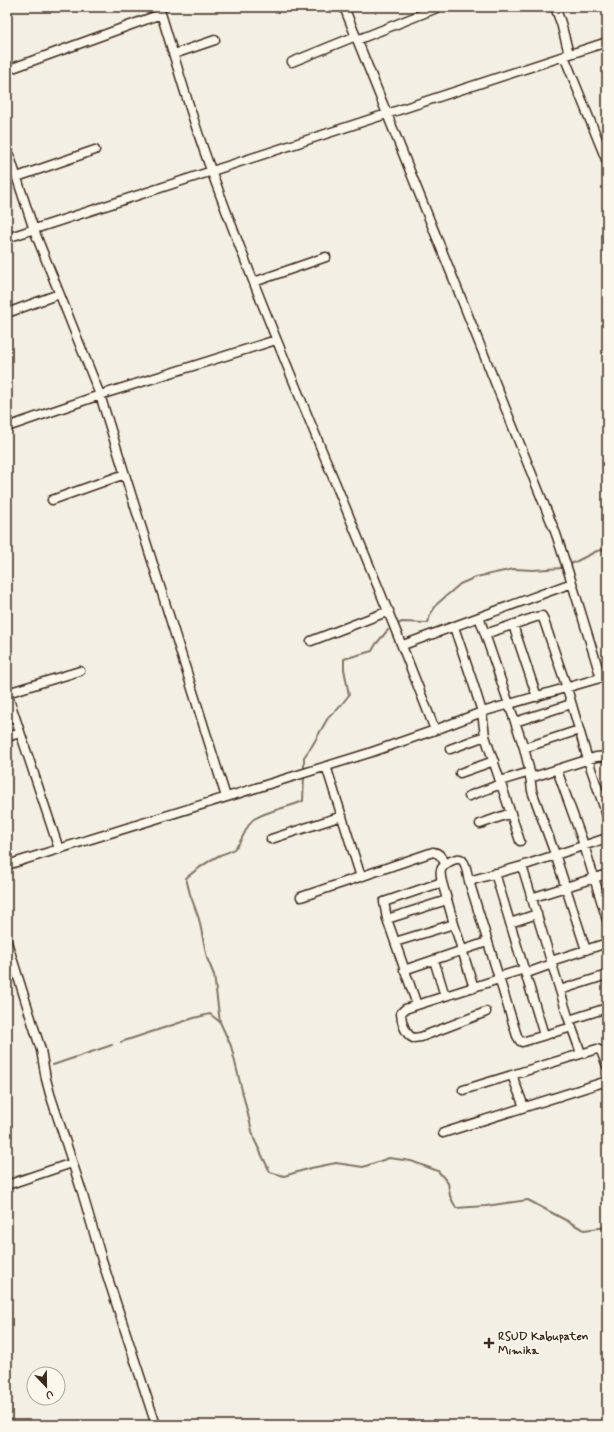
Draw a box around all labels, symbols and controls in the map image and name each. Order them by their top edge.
place label: RSUD Kabupaten Mimika [498,1329,589,1359]
marker: RSUD Kabupaten Mimika [483,1337,495,1349]
north arrow [26,1366,66,1406]
text: U [43,1387,55,1402]

